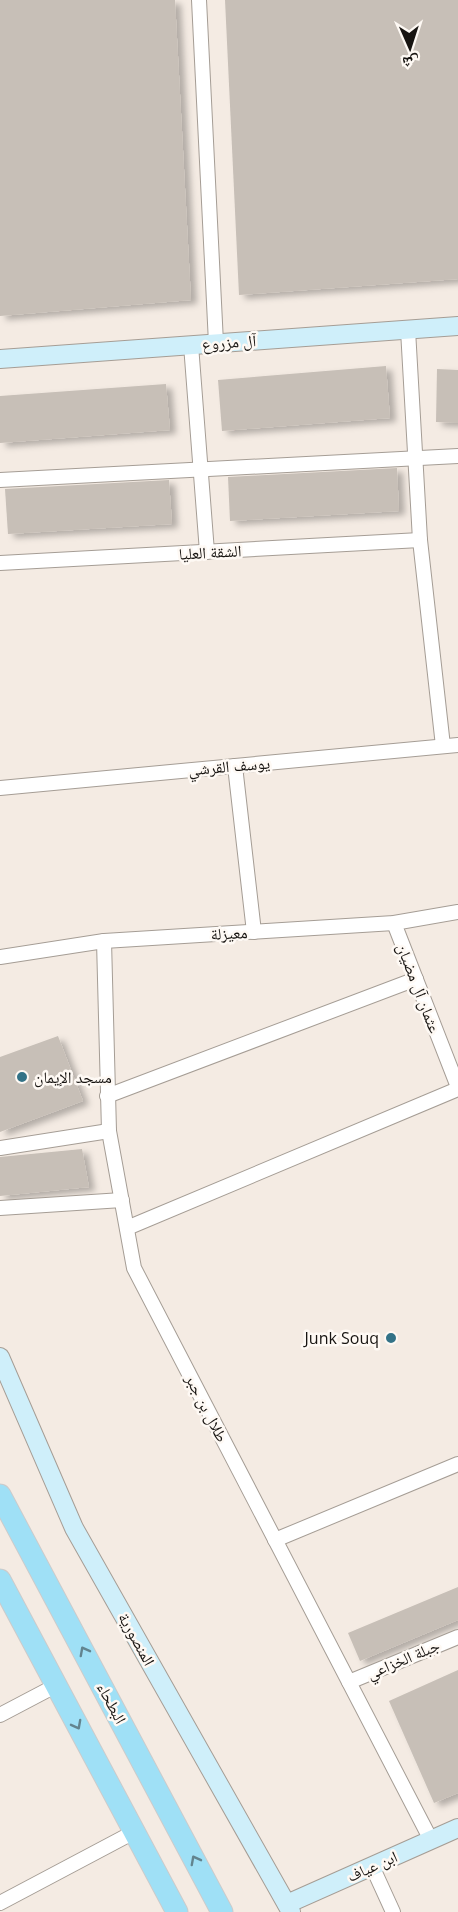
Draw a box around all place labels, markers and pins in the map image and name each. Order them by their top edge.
place label: مسجد الإيمان [34,1066,112,1088]
marker: مسجد الإيمان [15,1070,29,1084]
place label: Junk Souq [303,1327,379,1349]
marker: Junk Souq [384,1331,398,1345]

